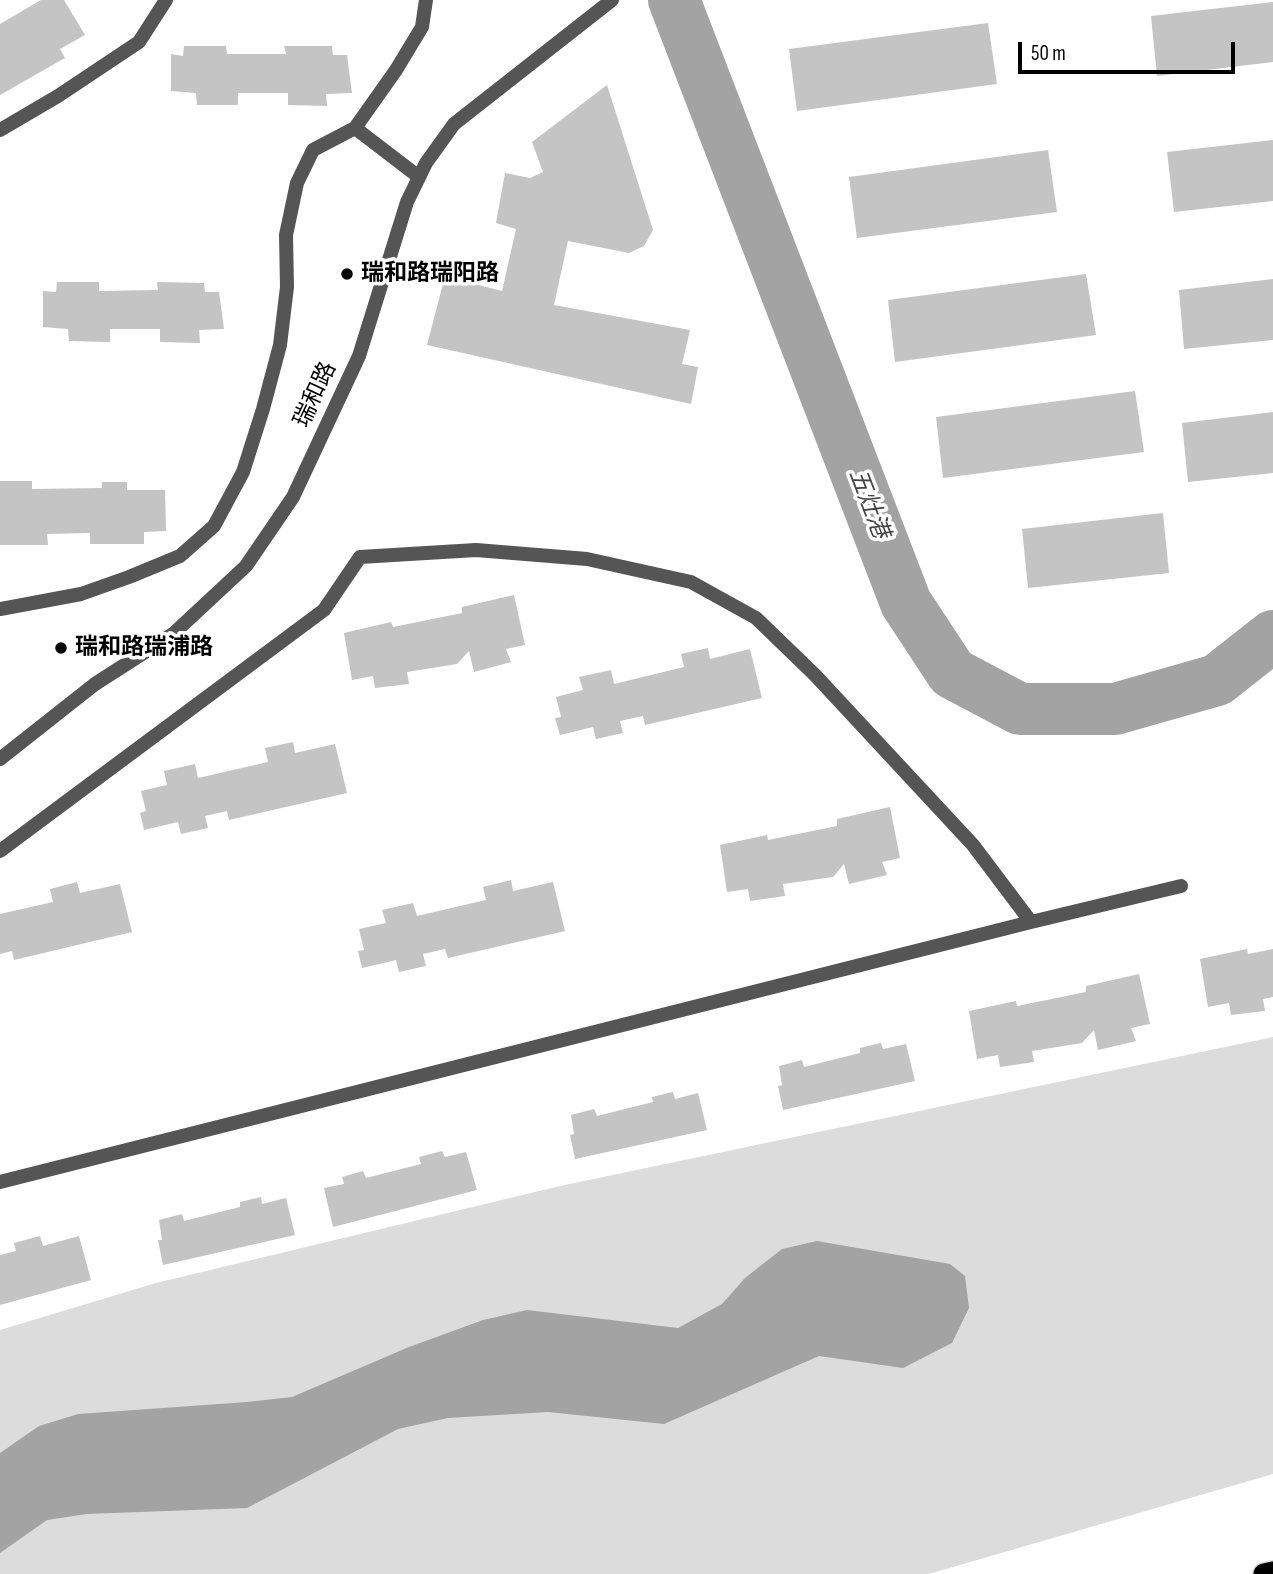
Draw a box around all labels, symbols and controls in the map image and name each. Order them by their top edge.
scale bar [1021,28,1238,72]
text: 50 m [1031,41,1066,66]
place label: 瑞和路瑞阳路 [361,260,499,288]
marker: 瑞和路瑞阳路 [339,266,355,282]
street label: 瑞和路 [289,358,343,432]
water label: 五灶港 [842,465,894,543]
place label: 瑞和路瑞浦路 [75,634,213,662]
marker: 瑞和路瑞浦路 [53,640,69,656]

